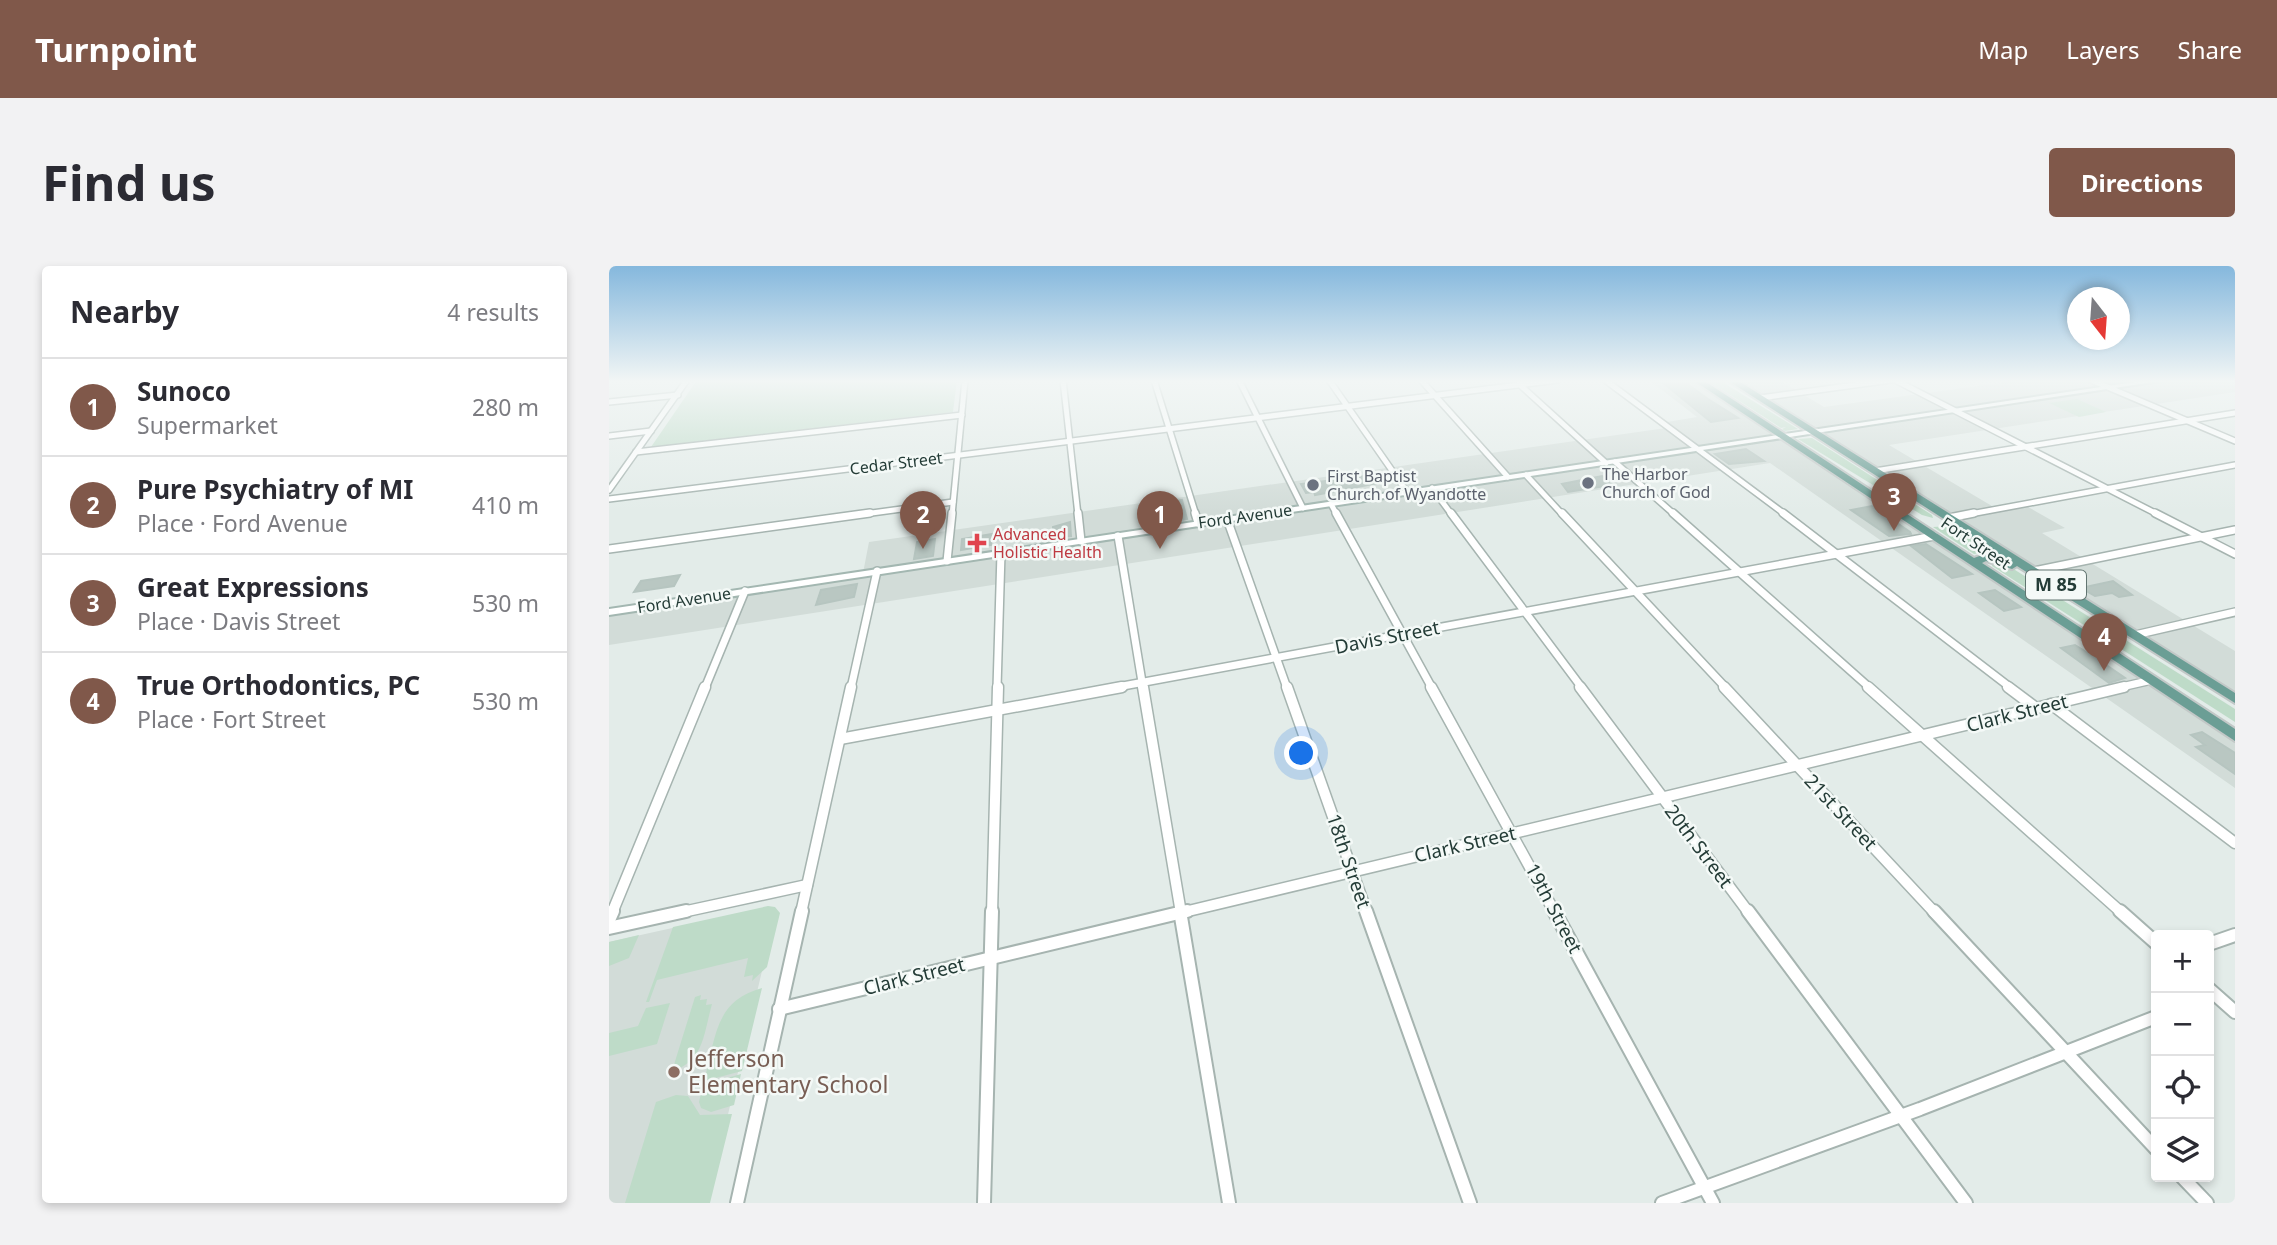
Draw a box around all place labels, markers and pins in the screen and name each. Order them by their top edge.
place label: The Harbor Church of God [1602,463,1710,503]
place label: First Baptist Church of Wyandotte [1327,465,1486,505]
pin: 3 [1871,473,1917,531]
marker: The Harbor Church of God [1580,475,1596,491]
marker: First Baptist Church of Wyandotte [1305,477,1321,493]
pin: 2 [900,491,946,549]
pin: 1 [1137,491,1183,549]
place label: Advanced Holistic Health [993,523,1102,563]
marker: Advanced Holistic Health [967,533,987,553]
pin: 4 [2081,613,2127,671]
place label: Jefferson Elementary School [686,1042,888,1100]
marker: Jefferson Elementary School [666,1064,682,1080]

